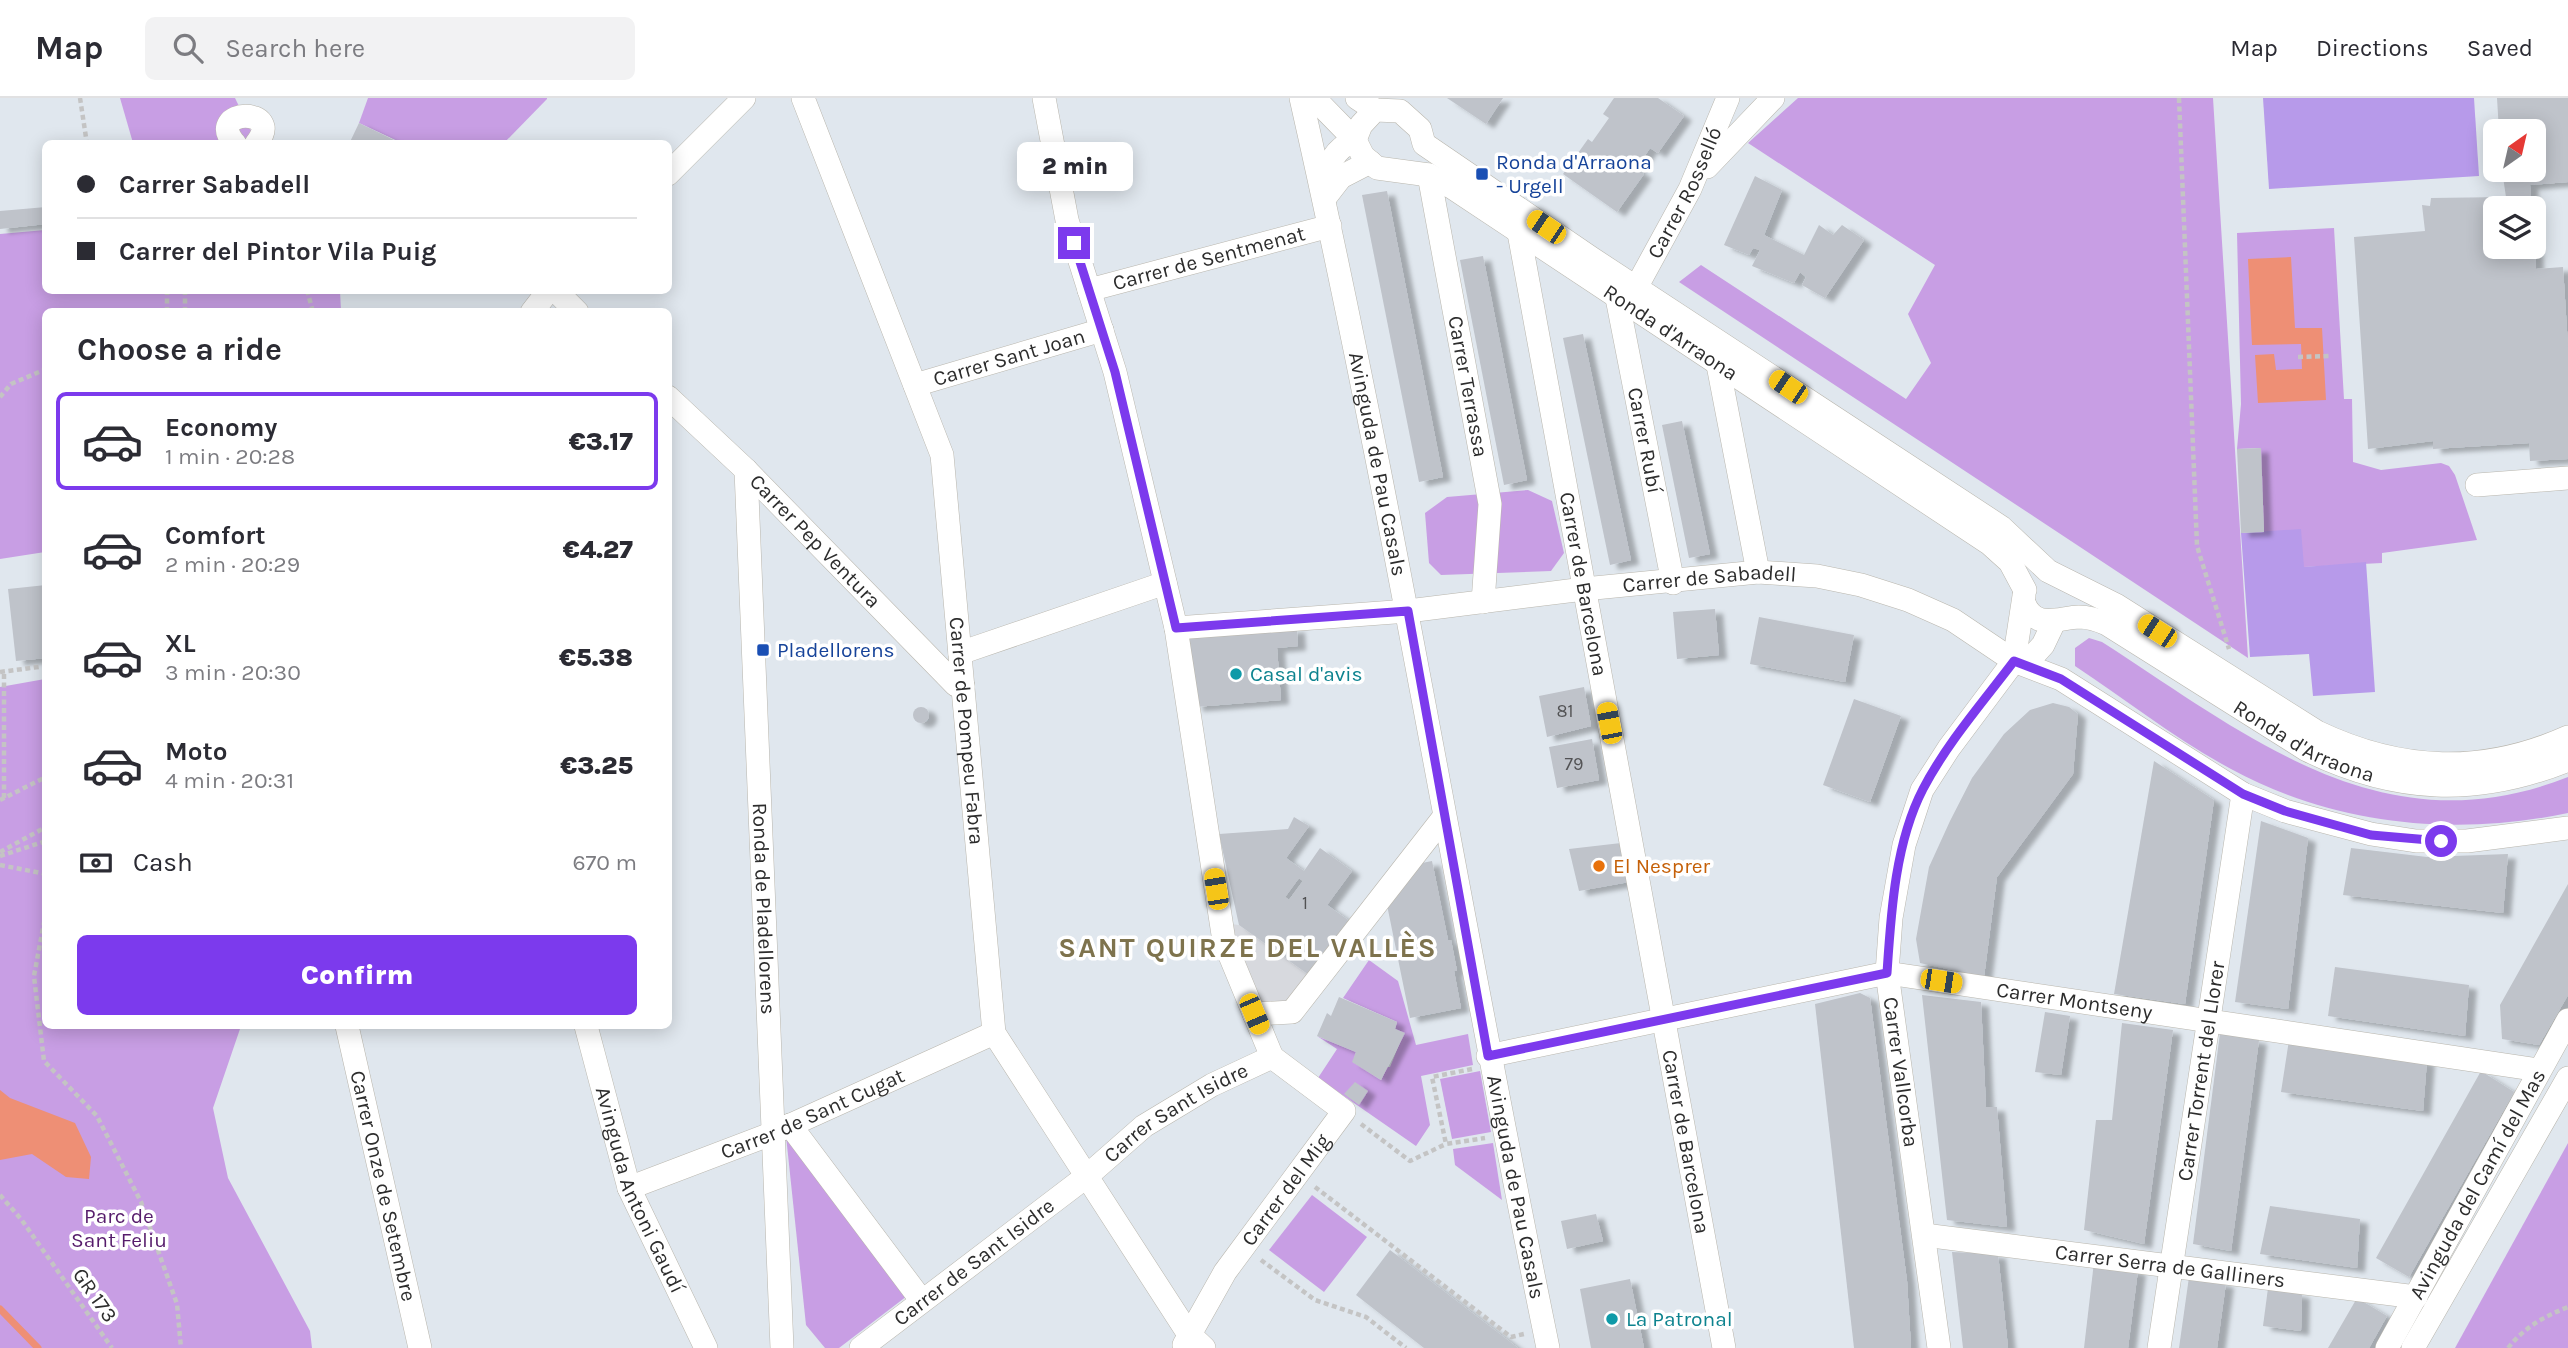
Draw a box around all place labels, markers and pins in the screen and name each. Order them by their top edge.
place label: Ronda d'Arraona - Urgell [1496,150,1652,198]
marker: Ronda d'Arraona - Urgell [1474,166,1490,182]
place label: Pladellorens [777,638,895,662]
marker: Pladellorens [755,642,771,658]
place label: Casal d'avis [1250,662,1363,686]
marker: Casal d'avis [1228,666,1244,682]
place label: El Nesprer [1613,854,1711,878]
marker: El Nesprer [1591,858,1607,874]
place label: La Patronal [1626,1307,1733,1331]
marker: La Patronal [1604,1311,1620,1327]

